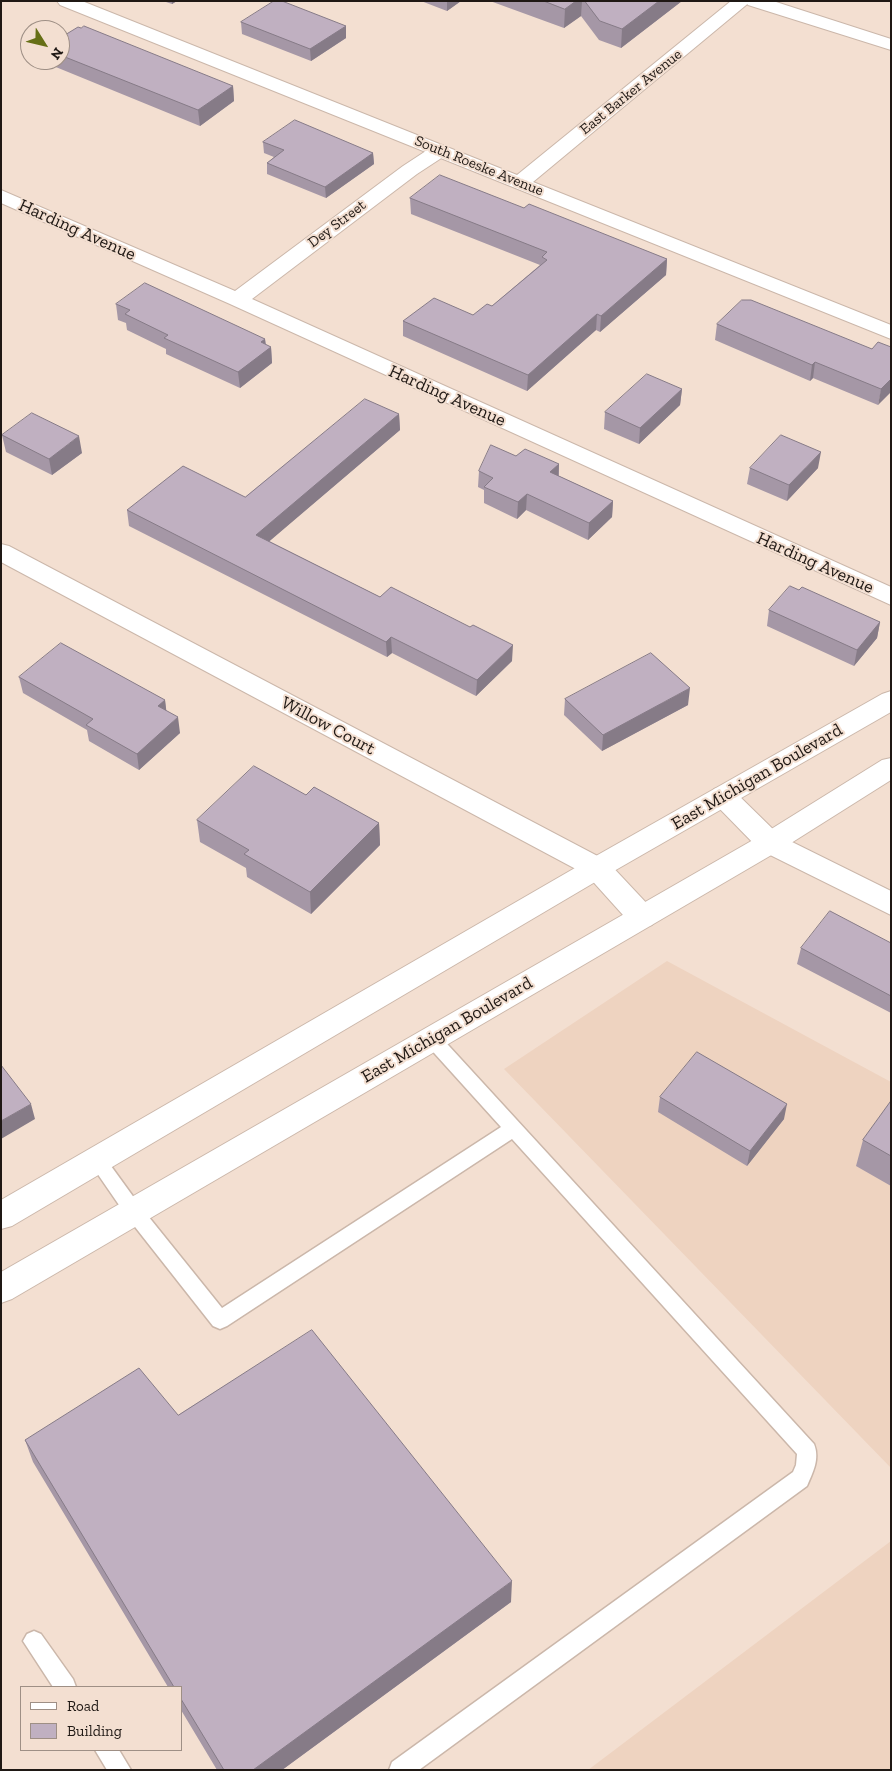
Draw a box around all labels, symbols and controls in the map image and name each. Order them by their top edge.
north arrow [20,20,70,70]
text: N [47,44,67,63]
street label: East Barker Avenue [576,45,686,139]
street label: South Roeske Avenue [412,132,546,200]
street label: Harding Avenue [15,195,139,265]
street label: Dey Street [304,196,370,252]
street label: Harding Avenue [385,361,509,431]
street label: Harding Avenue [753,528,877,598]
street label: Willow Court [277,692,379,760]
street label: East Michigan Boulevard [668,719,846,835]
street label: East Michigan Boulevard [358,972,536,1088]
legend [20,1686,182,1751]
text: Road [67,1697,99,1715]
text: Building [67,1722,122,1740]

